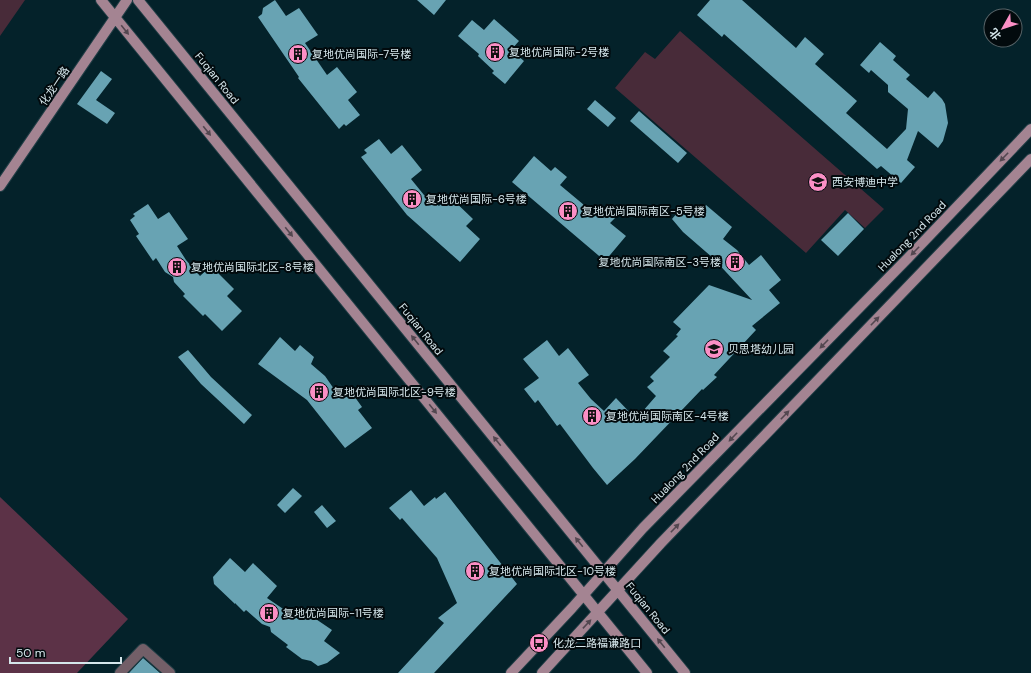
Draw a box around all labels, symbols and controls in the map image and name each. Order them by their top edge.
north arrow [983,8,1023,48]
one-way arrow [121,25,130,36]
text: 北 [986,26,1004,43]
building icon: 复地优尚国际-2号楼 [484,41,506,63]
building icon: 复地优尚国际-7号楼 [287,43,309,65]
place label: 复地优尚国际-2号楼 [509,45,609,59]
place label: 复地优尚国际-7号楼 [312,47,411,61]
street label: Fuqian Road [192,49,242,107]
street label: 化龙一路 [36,64,72,108]
one-way arrow [203,126,212,137]
one-way arrow [999,152,1009,162]
school or university icon: 西安博迪中学 [807,171,829,193]
place label: 西安博迪中学 [832,175,898,189]
building icon: 复地优尚国际-6号楼 [401,188,423,210]
place label: 复地优尚国际-6号楼 [426,192,527,206]
street label: Hualong 2nd Road [875,198,949,274]
building icon: 复地优尚国际南区-5号楼 [557,200,579,222]
place label: 复地优尚国际南区-5号楼 [582,204,705,218]
one-way arrow [285,227,294,238]
one-way arrow [910,246,919,256]
building icon: 复地优尚国际南区-3号楼 [724,251,746,273]
place label: 复地优尚国际南区-3号楼 [599,255,721,269]
building icon: 复地优尚国际北区-8号楼 [166,256,188,278]
place label: 复地优尚国际北区-8号楼 [191,260,314,274]
street label: Fuqian Road [396,300,446,358]
one-way arrow [870,316,880,326]
one-way arrow [410,335,419,346]
school or university icon: 贝思塔幼儿园 [703,338,725,360]
one-way arrow [819,339,829,349]
place label: 贝思塔幼儿园 [728,342,794,356]
building icon: 复地优尚国际北区-9号楼 [308,381,330,403]
place label: 复地优尚国际北区-9号楼 [333,385,456,399]
one-way arrow [429,404,437,415]
building icon: 复地优尚国际南区-4号楼 [581,405,603,427]
place label: 复地优尚国际南区-4号楼 [606,409,729,423]
one-way arrow [780,410,790,420]
street label: Hualong 2nd Road [648,430,722,506]
one-way arrow [728,432,738,442]
one-way arrow [492,436,501,446]
one-way arrow [670,523,680,533]
one-way arrow [574,536,583,547]
building icon: 复地优尚国际北区-10号楼 [464,560,486,582]
place label: 复地优尚国际北区-10号楼 [489,564,616,578]
street label: Fuqian Road [623,579,673,637]
building icon: 复地优尚国际-11号楼 [258,602,280,624]
place label: 复地优尚国际-11号楼 [283,606,384,620]
one-way arrow [582,619,592,629]
bus stop icon: 化龙二路福谦路口 [528,632,550,654]
place label: 化龙二路福谦路口 [553,636,641,650]
one-way arrow [656,637,665,648]
scale bar [10,639,121,665]
text: 50 m [16,645,45,661]

